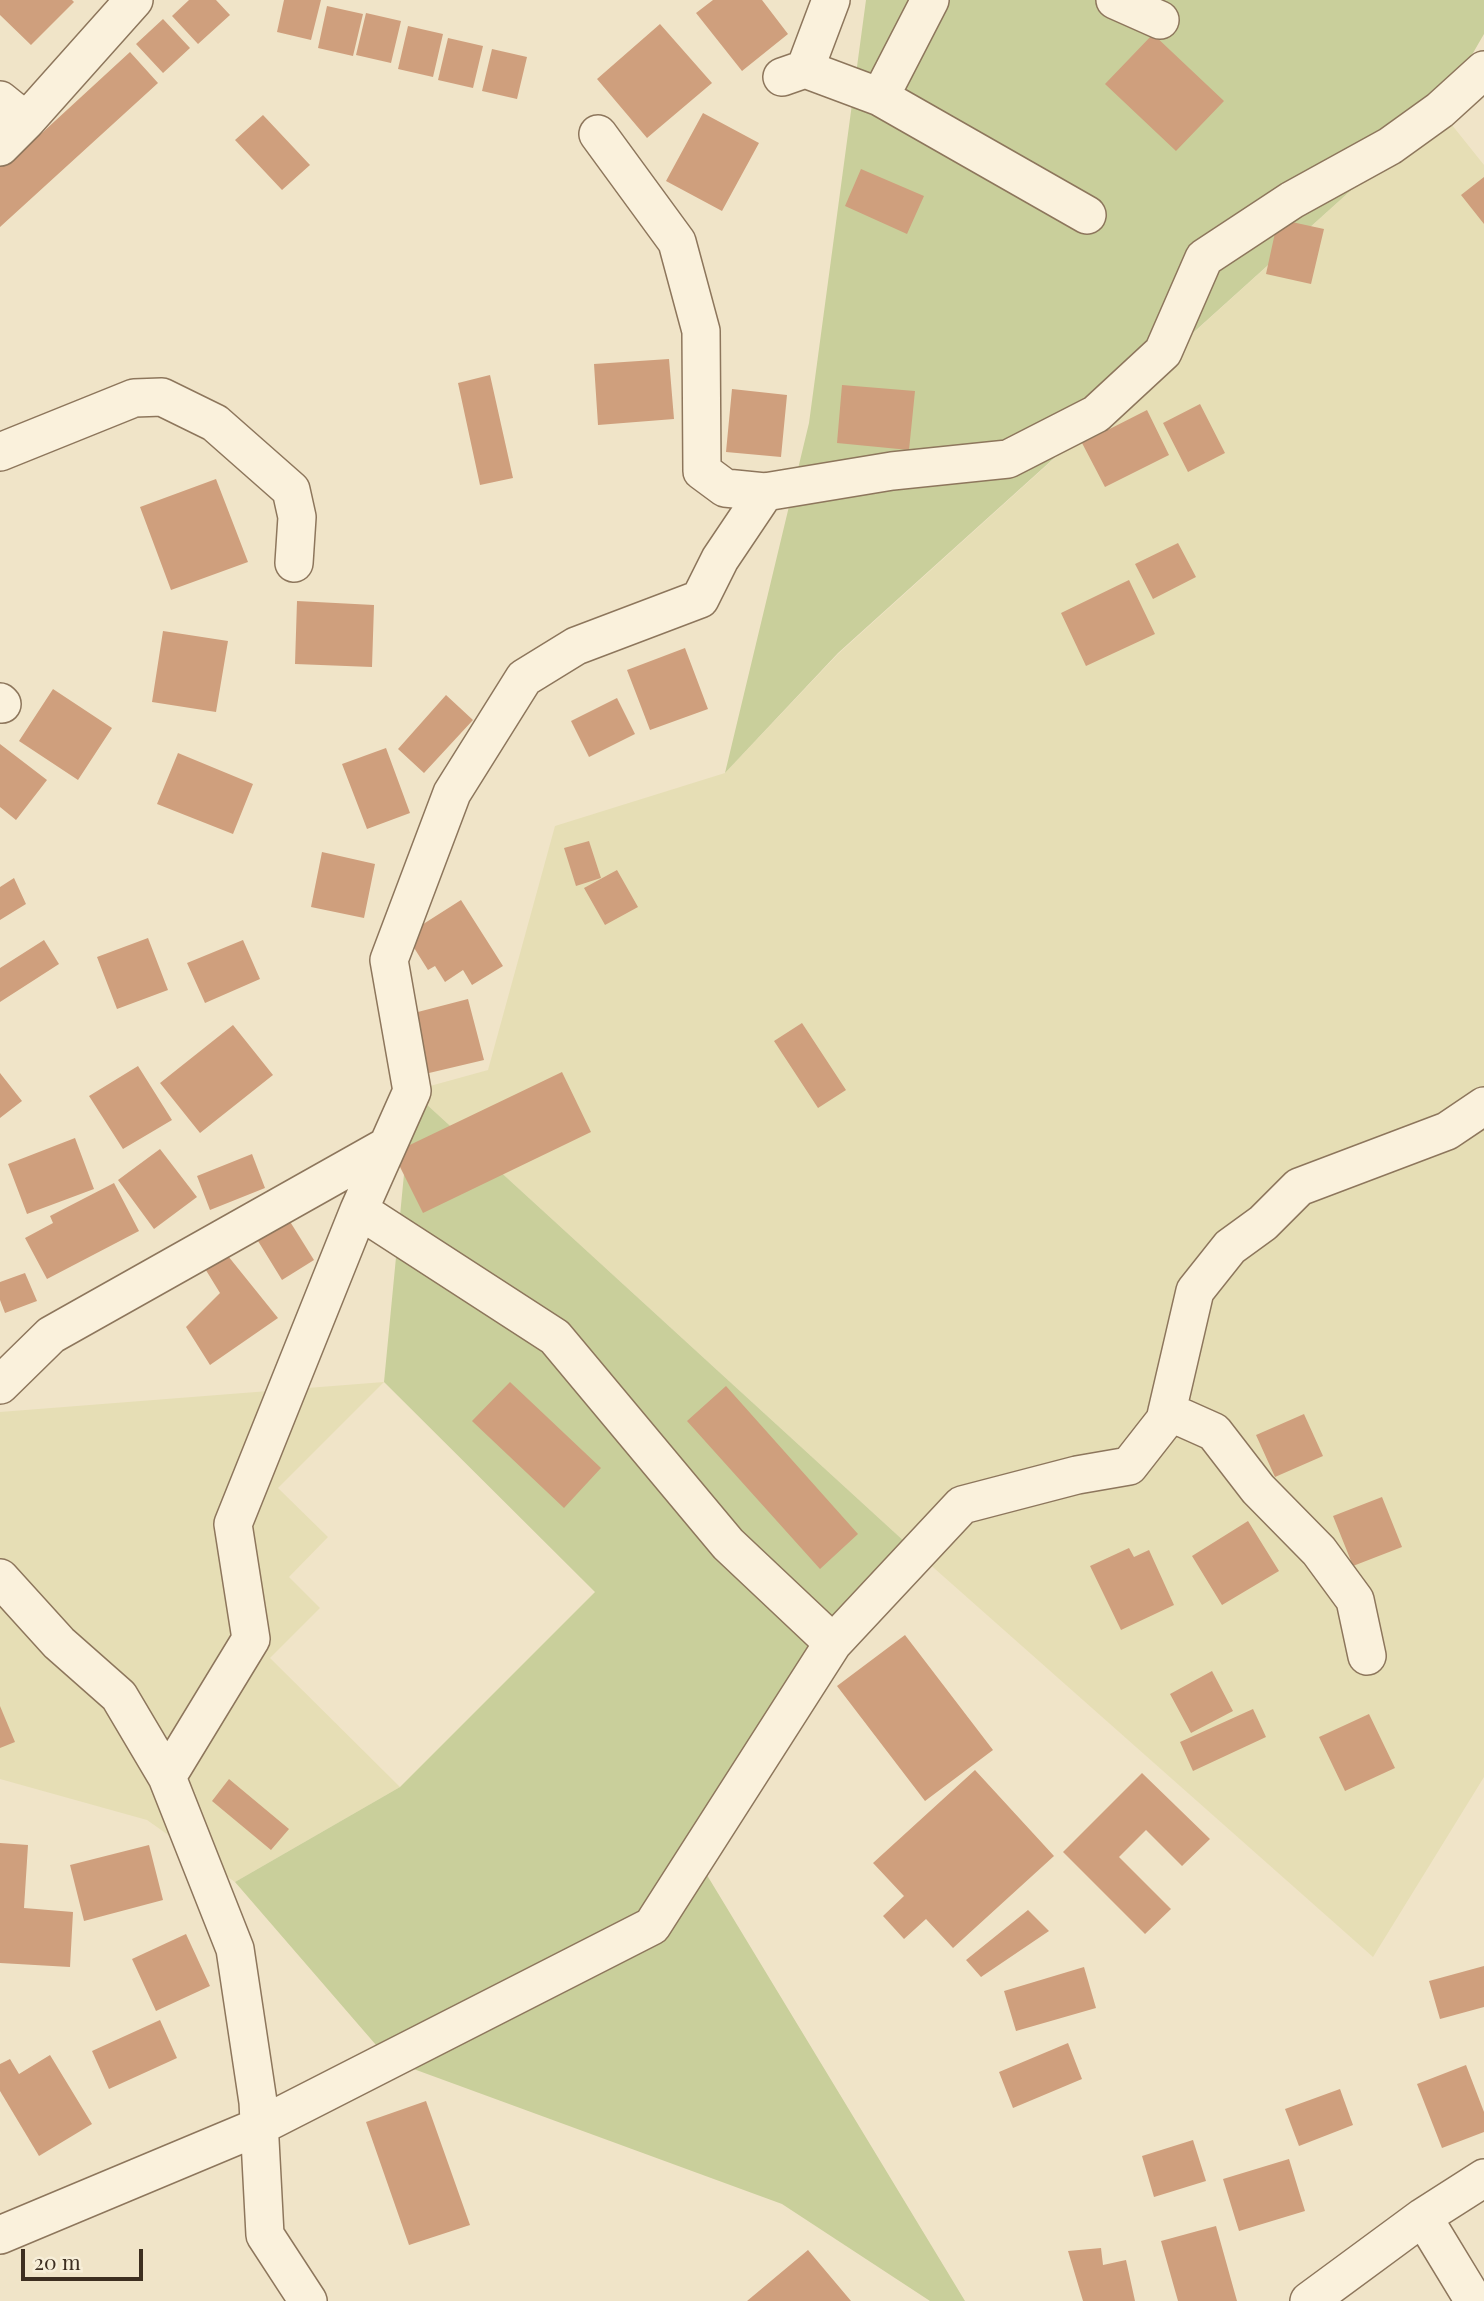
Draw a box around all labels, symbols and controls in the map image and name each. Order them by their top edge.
scale bar [24,2234,147,2278]
text: 20 m [34,2247,81,2275]

